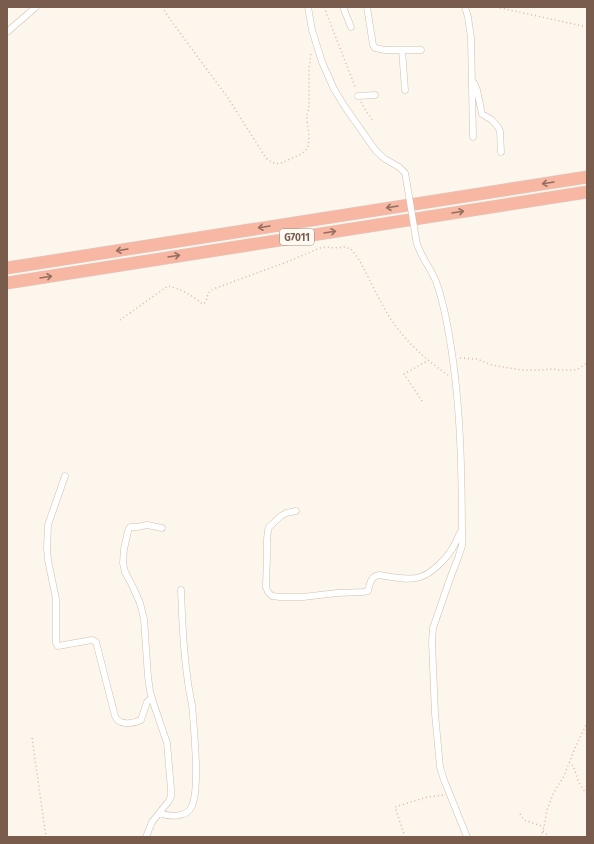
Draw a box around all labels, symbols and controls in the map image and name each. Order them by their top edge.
one-way arrow [542,179,555,187]
one-way arrow [386,203,399,211]
one-way arrow [451,208,464,216]
one-way arrow [258,223,271,231]
one-way arrow [323,228,336,236]
road number: G7011 [280,229,314,245]
one-way arrow [116,246,129,254]
one-way arrow [167,252,180,260]
one-way arrow [39,273,52,281]

